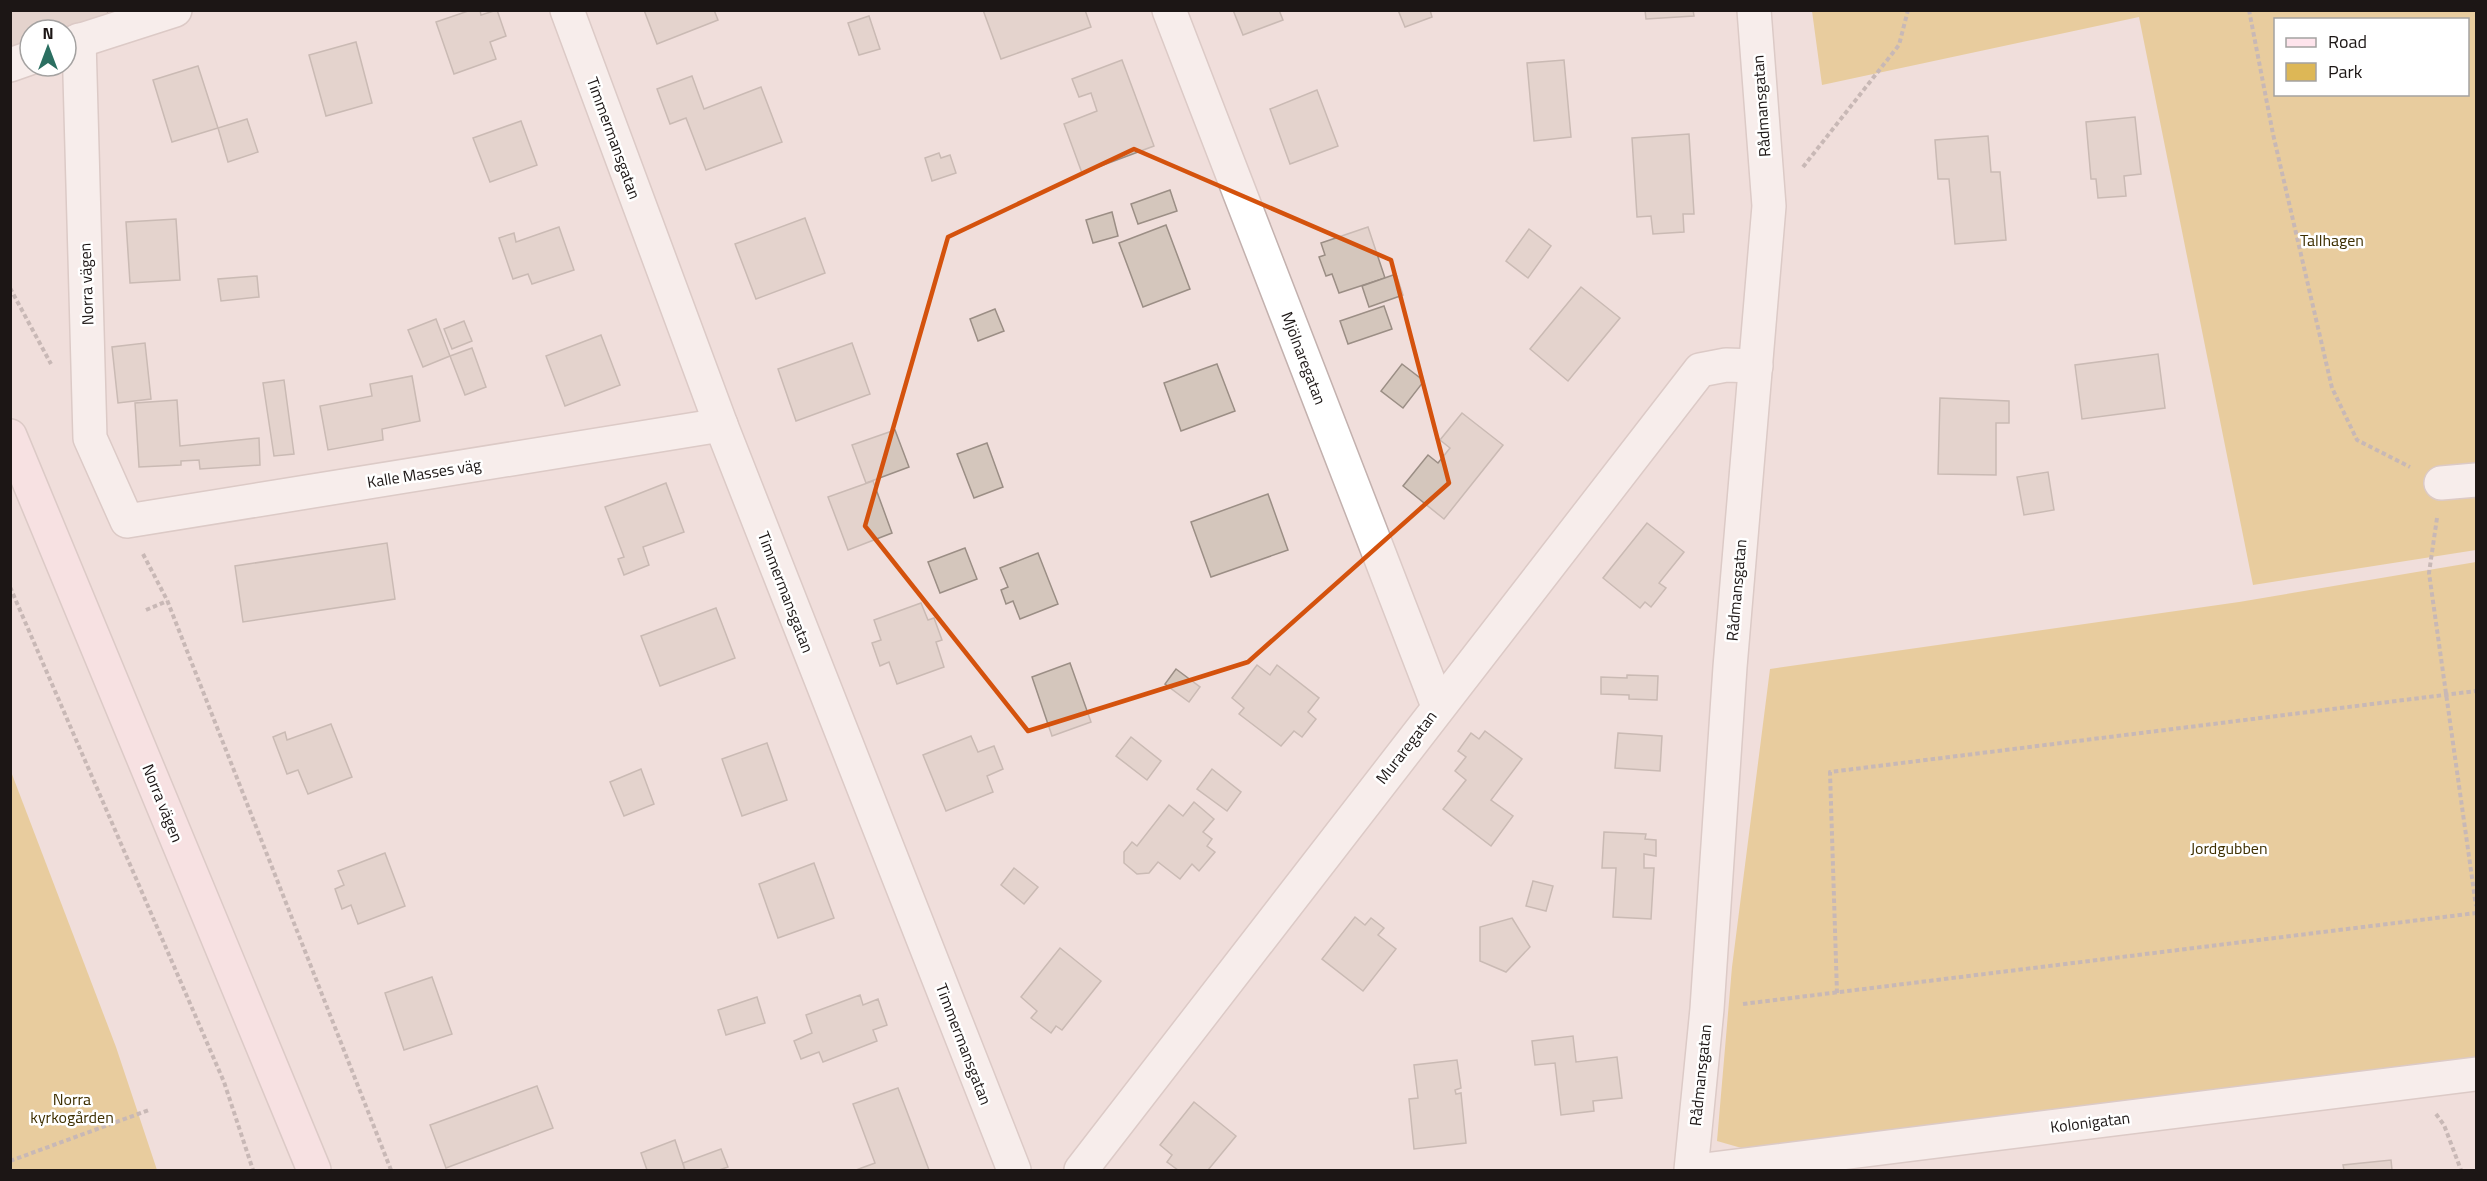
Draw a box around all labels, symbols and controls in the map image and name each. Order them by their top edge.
north arrow [18,18,78,78]
legend [2274,18,2469,96]
text: N [42,21,54,45]
text: Road [2328,28,2367,55]
street label: Rådmansgatan [1745,54,1777,158]
text: Park [2328,58,2363,85]
street label: Timmermansgatan [581,74,647,202]
park label: Tallhagen [2300,228,2364,252]
street label: Norra vägen [73,242,99,326]
street label: Mjölnaregatan [1275,308,1333,408]
street label: Kalle Masses väg [365,452,483,494]
street label: Timmermansgatan [752,528,820,656]
street label: Rådmansgatan [1720,538,1752,642]
street label: Muraregatan [1370,705,1442,789]
street label: Norra vägen [136,760,190,846]
park label: Jordgubben [2190,836,2268,860]
street label: Timmermansgatan [930,980,998,1108]
street label: Rådmansgatan [1683,1023,1717,1127]
park label: Norra kyrkogården [30,1087,114,1129]
street label: Kolonigatan [2049,1105,2131,1139]

